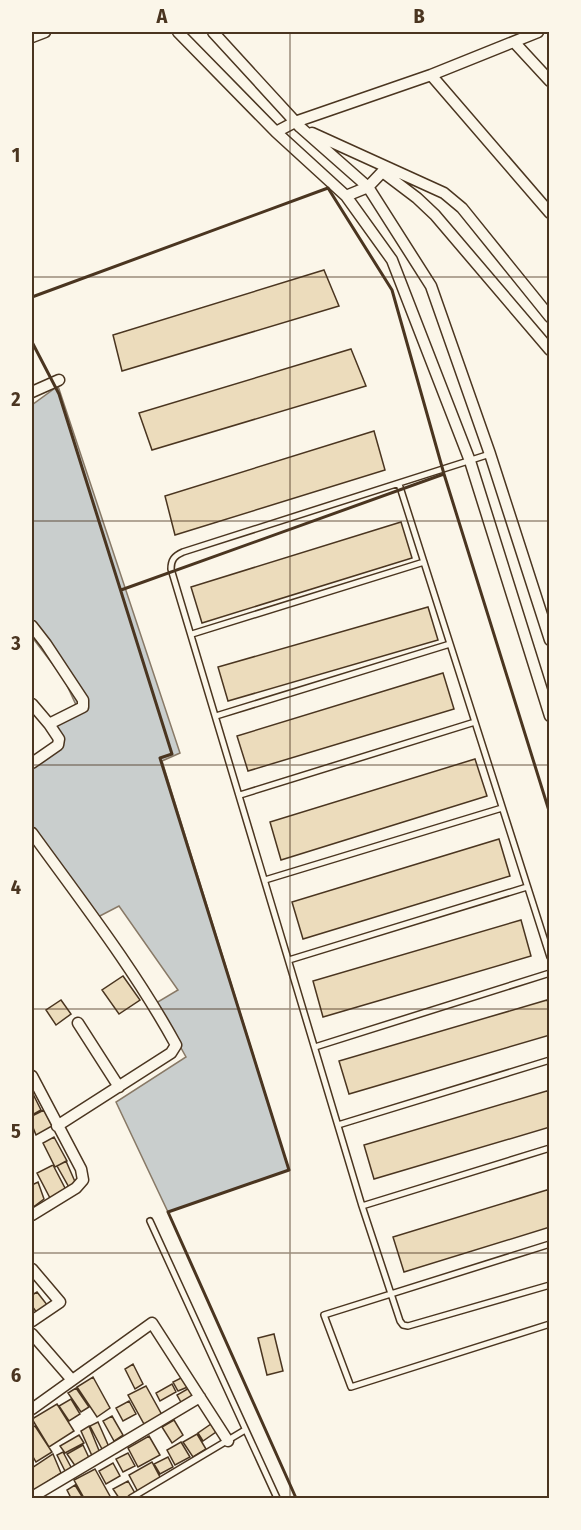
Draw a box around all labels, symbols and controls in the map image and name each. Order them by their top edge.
text: A [156,4,169,28]
text: B [413,4,425,28]
text: 1 [12,143,20,167]
text: 2 [10,387,21,411]
text: 3 [10,631,21,655]
text: 4 [11,875,21,899]
text: 5 [11,1119,21,1143]
text: 6 [11,1363,21,1387]

